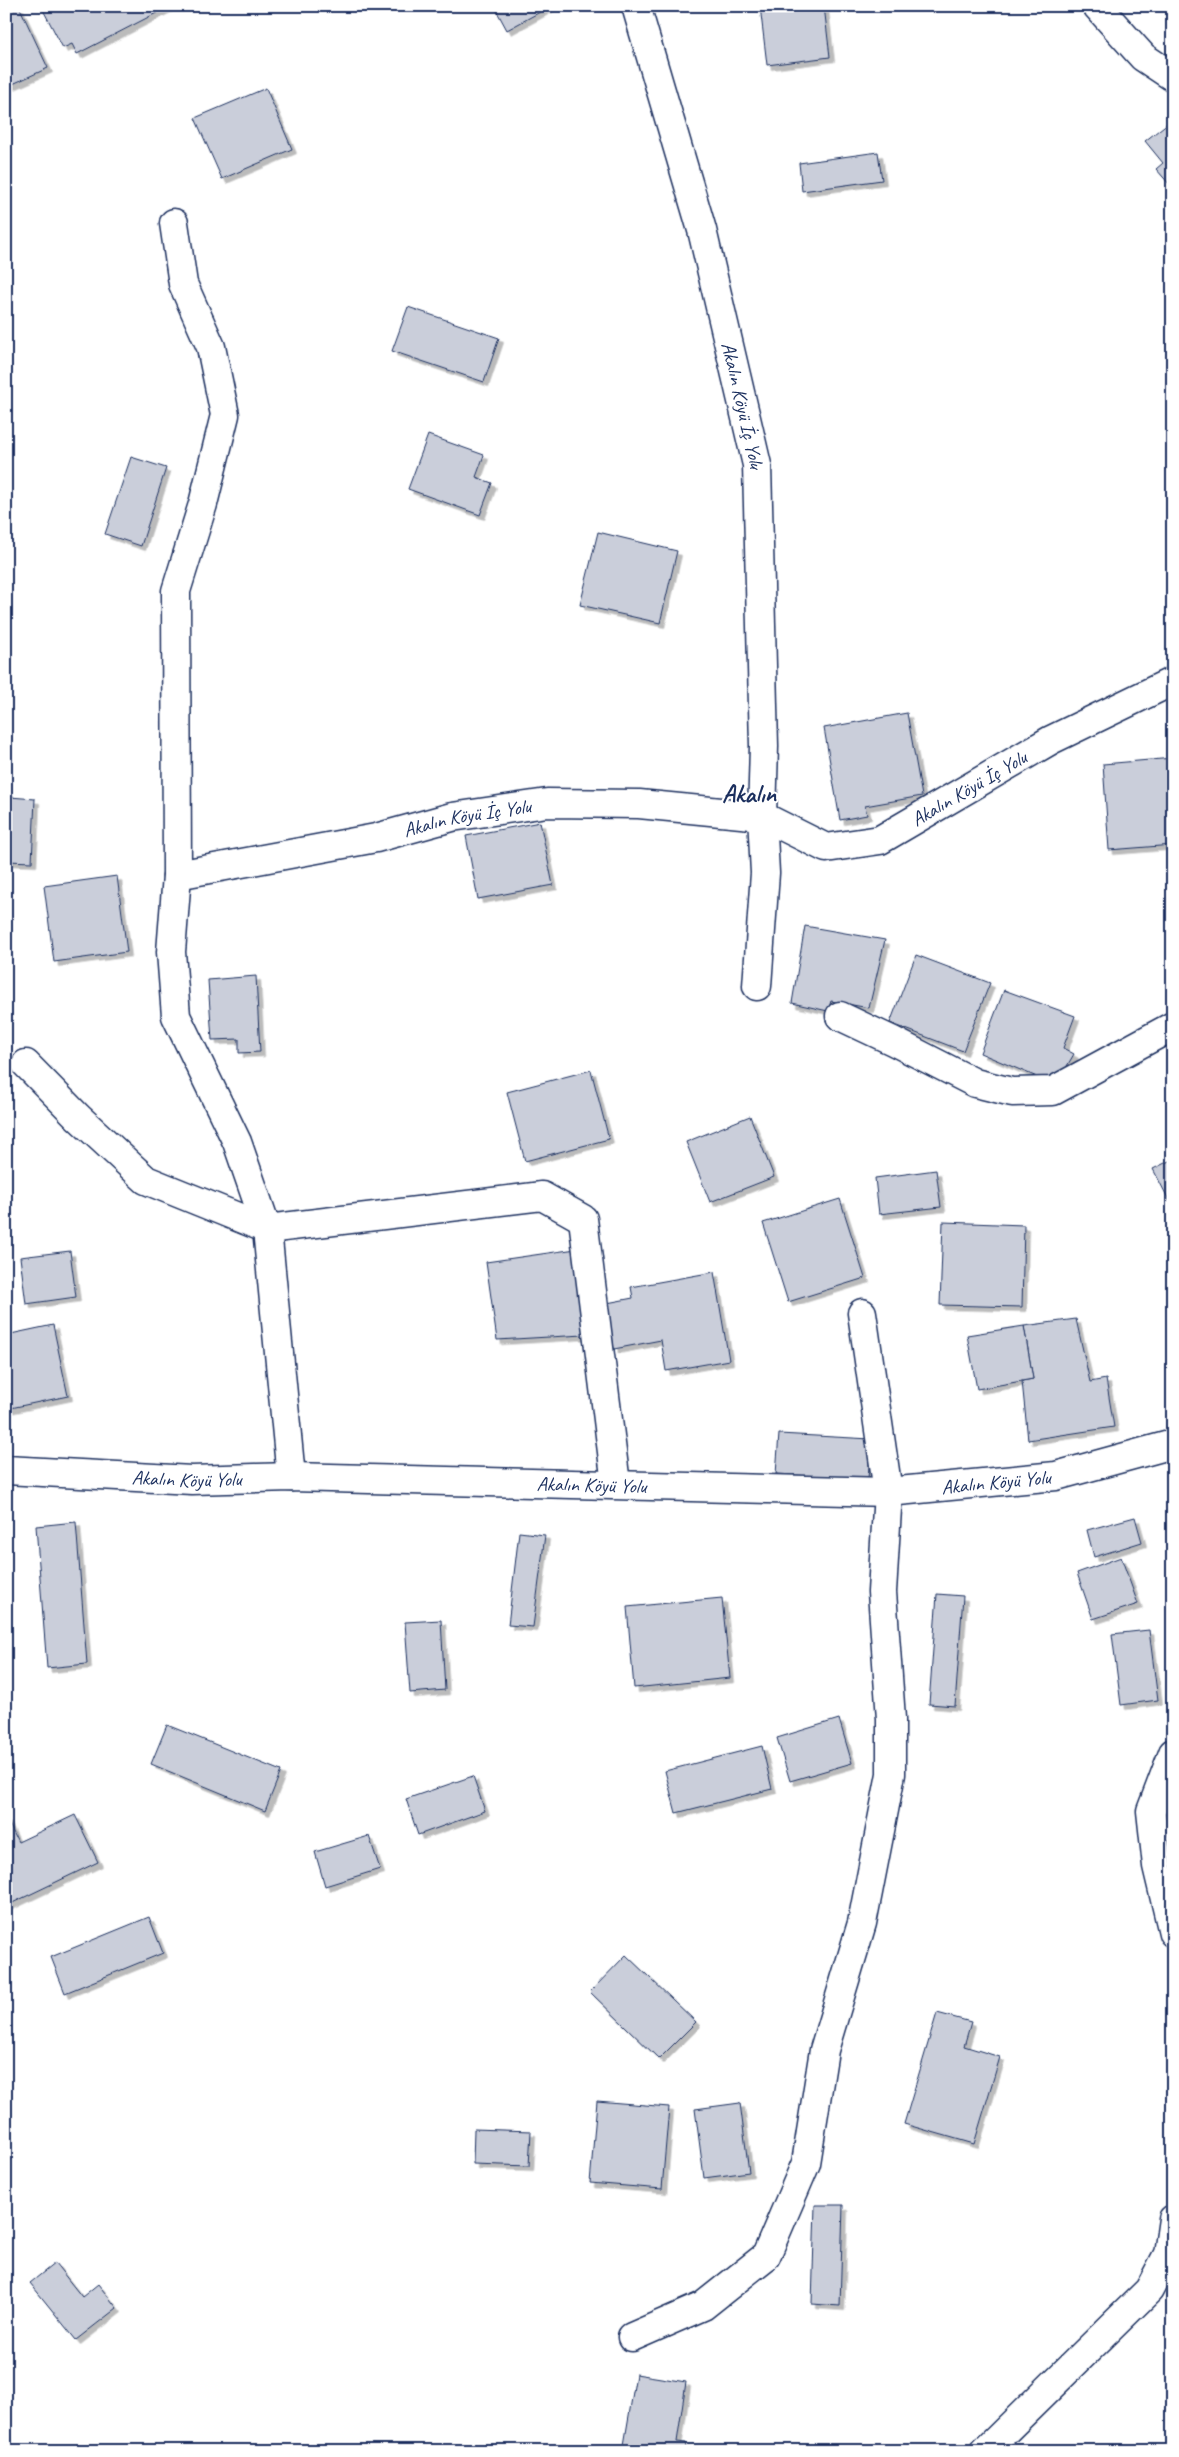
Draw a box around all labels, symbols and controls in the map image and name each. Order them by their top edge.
street label: Akalın Köyü İç Yolu [716,340,770,471]
street label: Akalın Köyü İç Yolu [907,744,1033,832]
district label: Akalın [722,778,777,810]
street label: Akalın Köyü İç Yolu [400,793,534,842]
street label: Akalın Köyü Yolu [131,1464,244,1493]
street label: Akalın Köyü Yolu [940,1464,1054,1499]
street label: Akalın Köyü Yolu [536,1471,648,1498]

